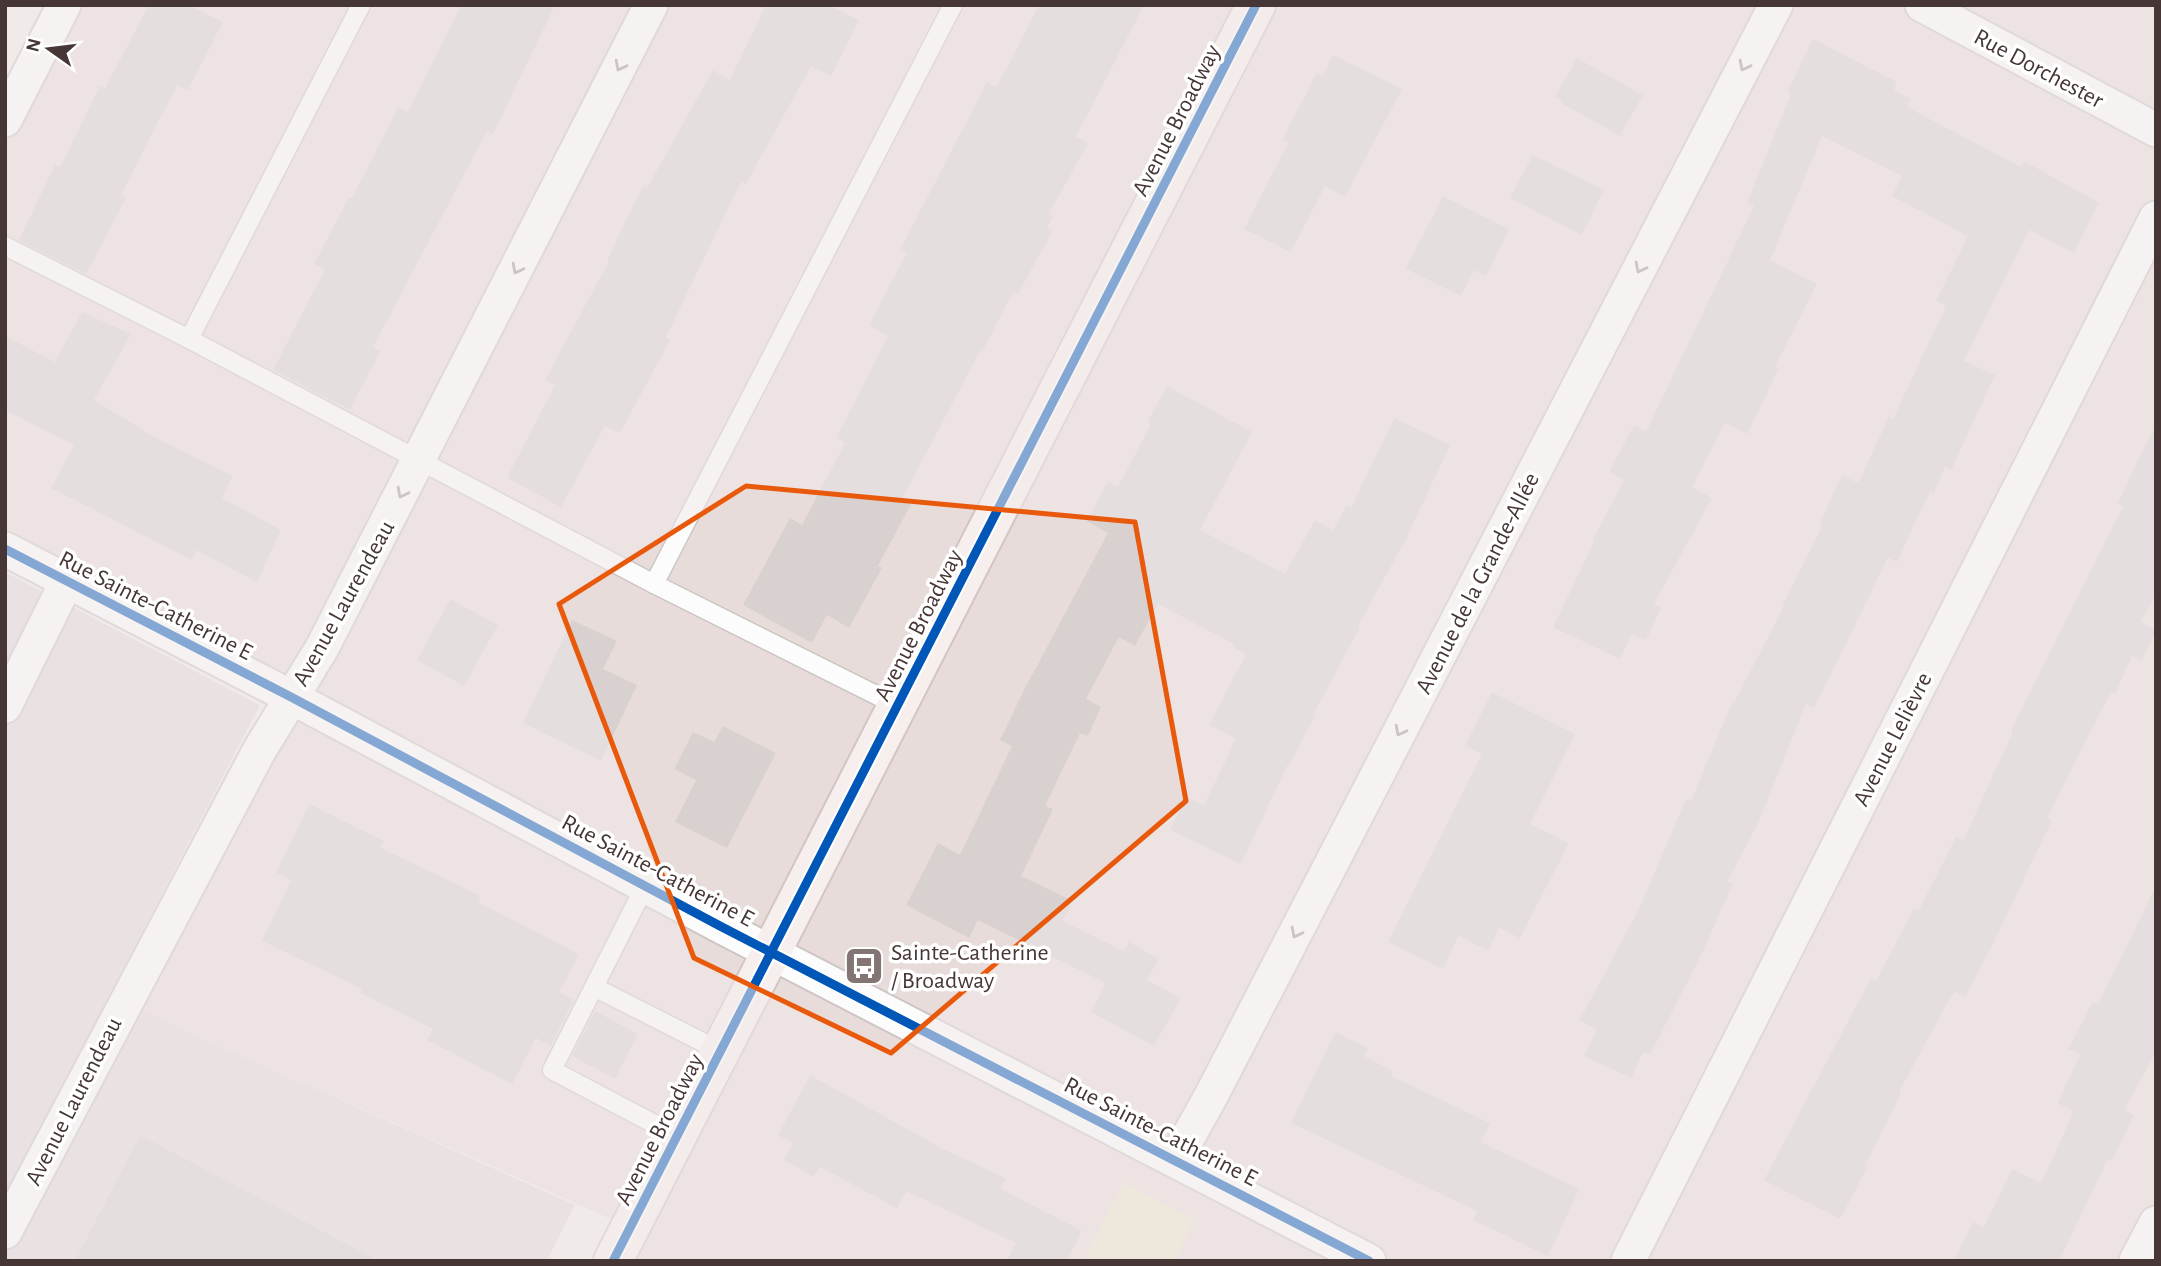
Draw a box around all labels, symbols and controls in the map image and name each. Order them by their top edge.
north arrow [14,14,84,84]
street label: Rue Dorchester [1970,25,2107,113]
text: N [23,37,45,54]
street label: Avenue Broadway [1128,41,1225,200]
one-way arrow [615,59,628,71]
one-way arrow [1739,59,1753,71]
one-way arrow [1634,261,1648,273]
one-way arrow [511,262,525,274]
street label: Avenue de la Grande-Allée [1412,469,1544,698]
one-way arrow [397,486,411,498]
street label: Avenue Laurendeau [289,517,399,690]
street label: Avenue Broadway [870,546,967,705]
street label: Rue Sainte-Catherine E [55,547,256,665]
street label: Avenue Lelièvre [1849,669,1937,810]
one-way arrow [1395,724,1409,736]
street label: Rue Sainte-Catherine E [558,810,758,932]
one-way arrow [1290,926,1304,938]
place label: Sainte-Catherine / Broadway [891,941,1049,993]
bus stop icon: Sainte-Catherine / Broadway [843,945,885,987]
street label: Avenue Laurendeau [21,1014,127,1189]
street label: Avenue Broadway [611,1050,708,1209]
street label: Rue Sainte-Catherine E [1060,1073,1261,1191]

